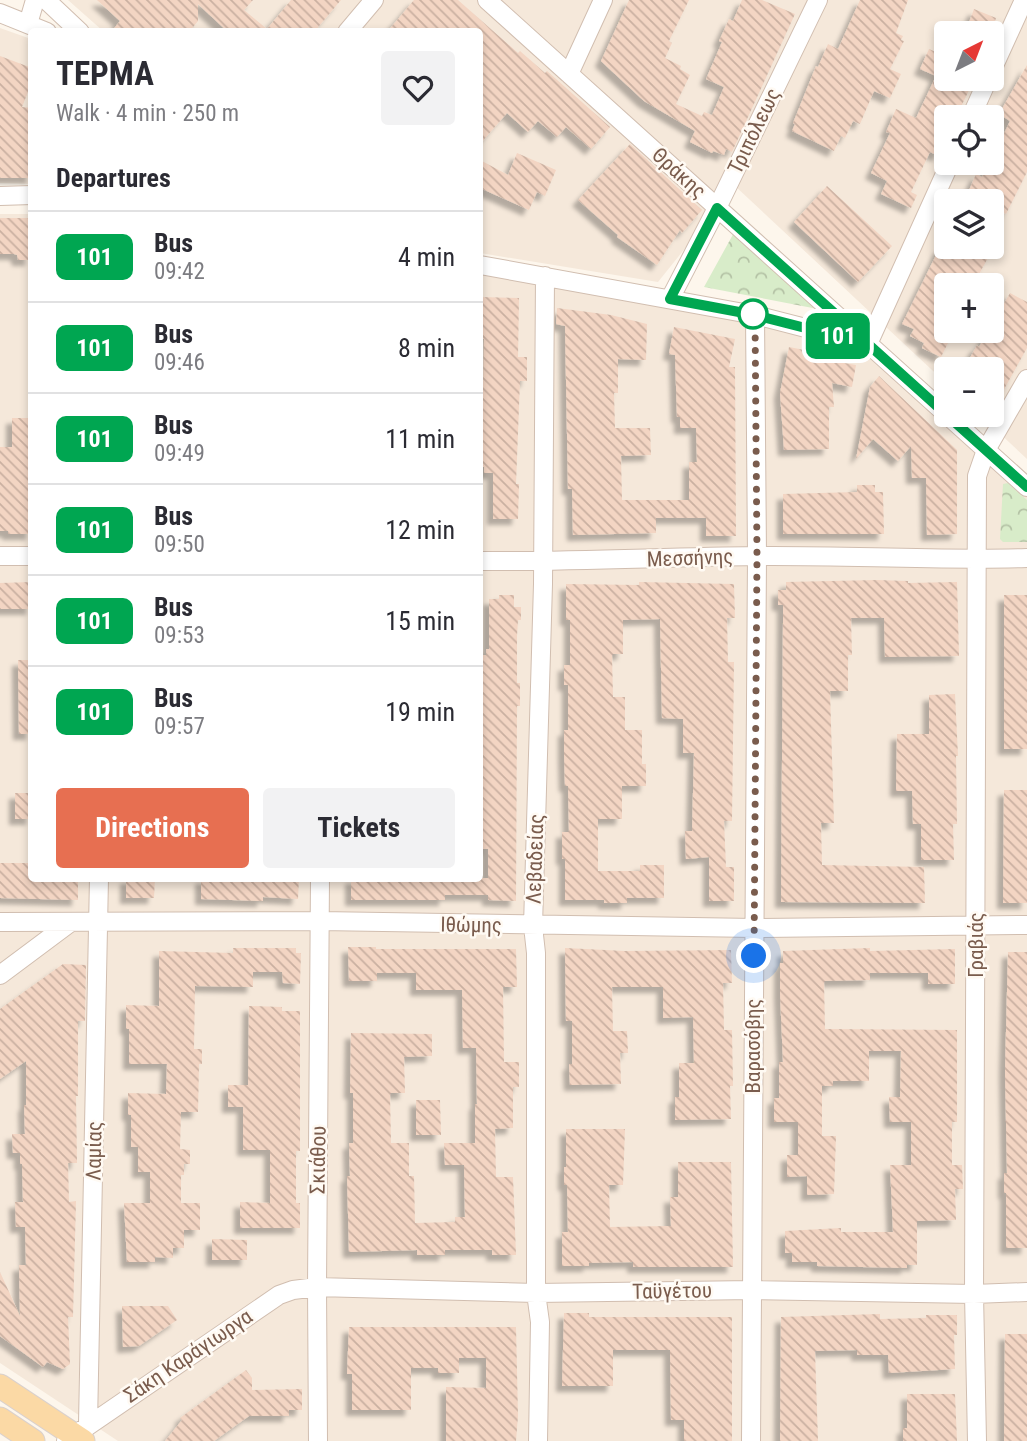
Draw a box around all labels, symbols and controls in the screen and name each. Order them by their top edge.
north arrow [934,21,1004,91]
map controls [934,21,1004,427]
button: heart [381,51,455,125]
text: TΕΡΜΑ [56,54,154,93]
street label: Τριπόλεως [723,84,785,178]
text: Walk · 4 min · 250 m [56,100,239,127]
button: locate [934,105,1004,175]
street label: Θράκης [647,143,711,203]
text: Departures [56,163,171,193]
button: layers [934,189,1004,259]
text: Bus [154,228,193,258]
text: 4 min [398,242,455,272]
text: 101 [76,243,113,271]
text: 09:42 [154,258,205,285]
button: + [934,273,1004,343]
unlabelled marker [738,299,768,329]
line badge: 101 [798,313,878,359]
text: Bus [154,319,193,349]
text: 101 [820,322,856,350]
text: 8 min [398,333,455,363]
text: 101 [76,334,113,362]
text: 09:46 [154,349,205,376]
button: − [934,357,1004,427]
text: Bus [154,410,193,440]
text: 11 min [385,424,455,454]
text: 101 [76,425,113,453]
text: 09:49 [154,440,205,467]
text: Bus [154,501,193,531]
text: 12 min [385,515,455,545]
text: 101 [76,516,113,544]
text: 09:50 [154,531,205,558]
street label: Μεσσήνης [646,544,734,572]
text: Bus [154,592,193,622]
text: 15 min [385,606,455,636]
text: 101 [76,607,113,635]
text: 09:53 [154,622,205,649]
text: Bus [154,683,193,713]
text: 19 min [385,697,455,727]
text: 101 [76,698,113,726]
text: 09:57 [154,713,205,740]
button: Directions [56,788,249,868]
button: Tickets [263,788,455,868]
street label: Λεβαδείας [521,814,549,904]
street label: Ιθώμης [440,912,502,938]
street label: Γραβιάς [964,912,988,978]
your location [736,938,771,973]
street label: Βαρασόβης [741,999,765,1093]
street label: Λαμίας [81,1121,107,1181]
street label: Σκιάθου [305,1126,331,1194]
street label: Ταϋγέτου [632,1278,712,1304]
street label: Σάκη Καράγιωργα [119,1304,257,1408]

